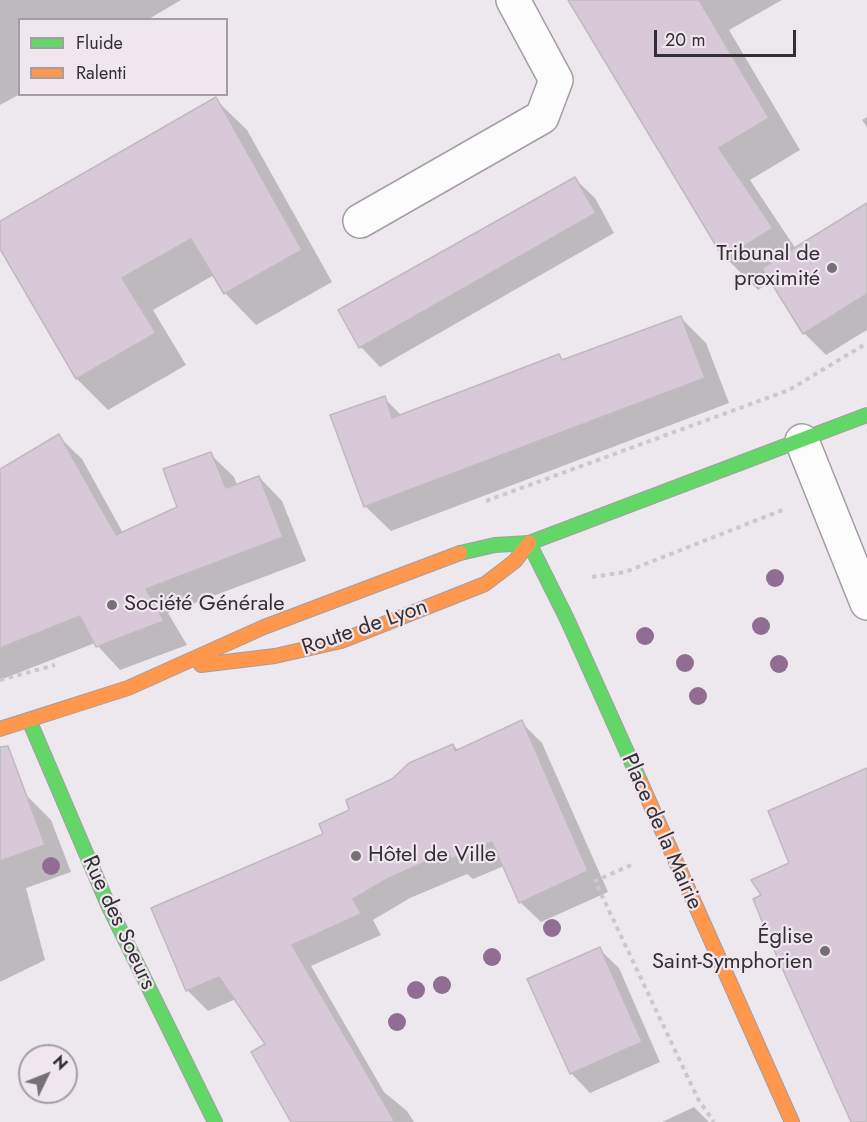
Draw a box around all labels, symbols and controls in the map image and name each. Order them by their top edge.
legend [18,18,228,96]
scale bar [657,18,800,56]
text: 20 m [665,27,705,53]
text: Fluide [76,30,123,56]
text: Ralenti [76,60,127,86]
place label: Tribunal de proximité [717,242,820,294]
marker: Tribunal de proximité [825,261,839,275]
place label: Société Générale [124,592,285,618]
street label: Route de Lyon [299,594,431,662]
marker: Société Générale [105,598,119,612]
street label: Place de la Mairie [615,750,707,914]
place label: Hôtel de Ville [368,843,496,869]
marker: Hôtel de Ville [349,849,363,863]
street label: Rue des Soeurs [76,852,160,994]
place label: Église Saint-Symphorien [652,925,813,976]
marker: Église Saint-Symphorien [818,944,832,958]
north arrow [18,1044,78,1104]
text: N [47,1050,73,1075]

